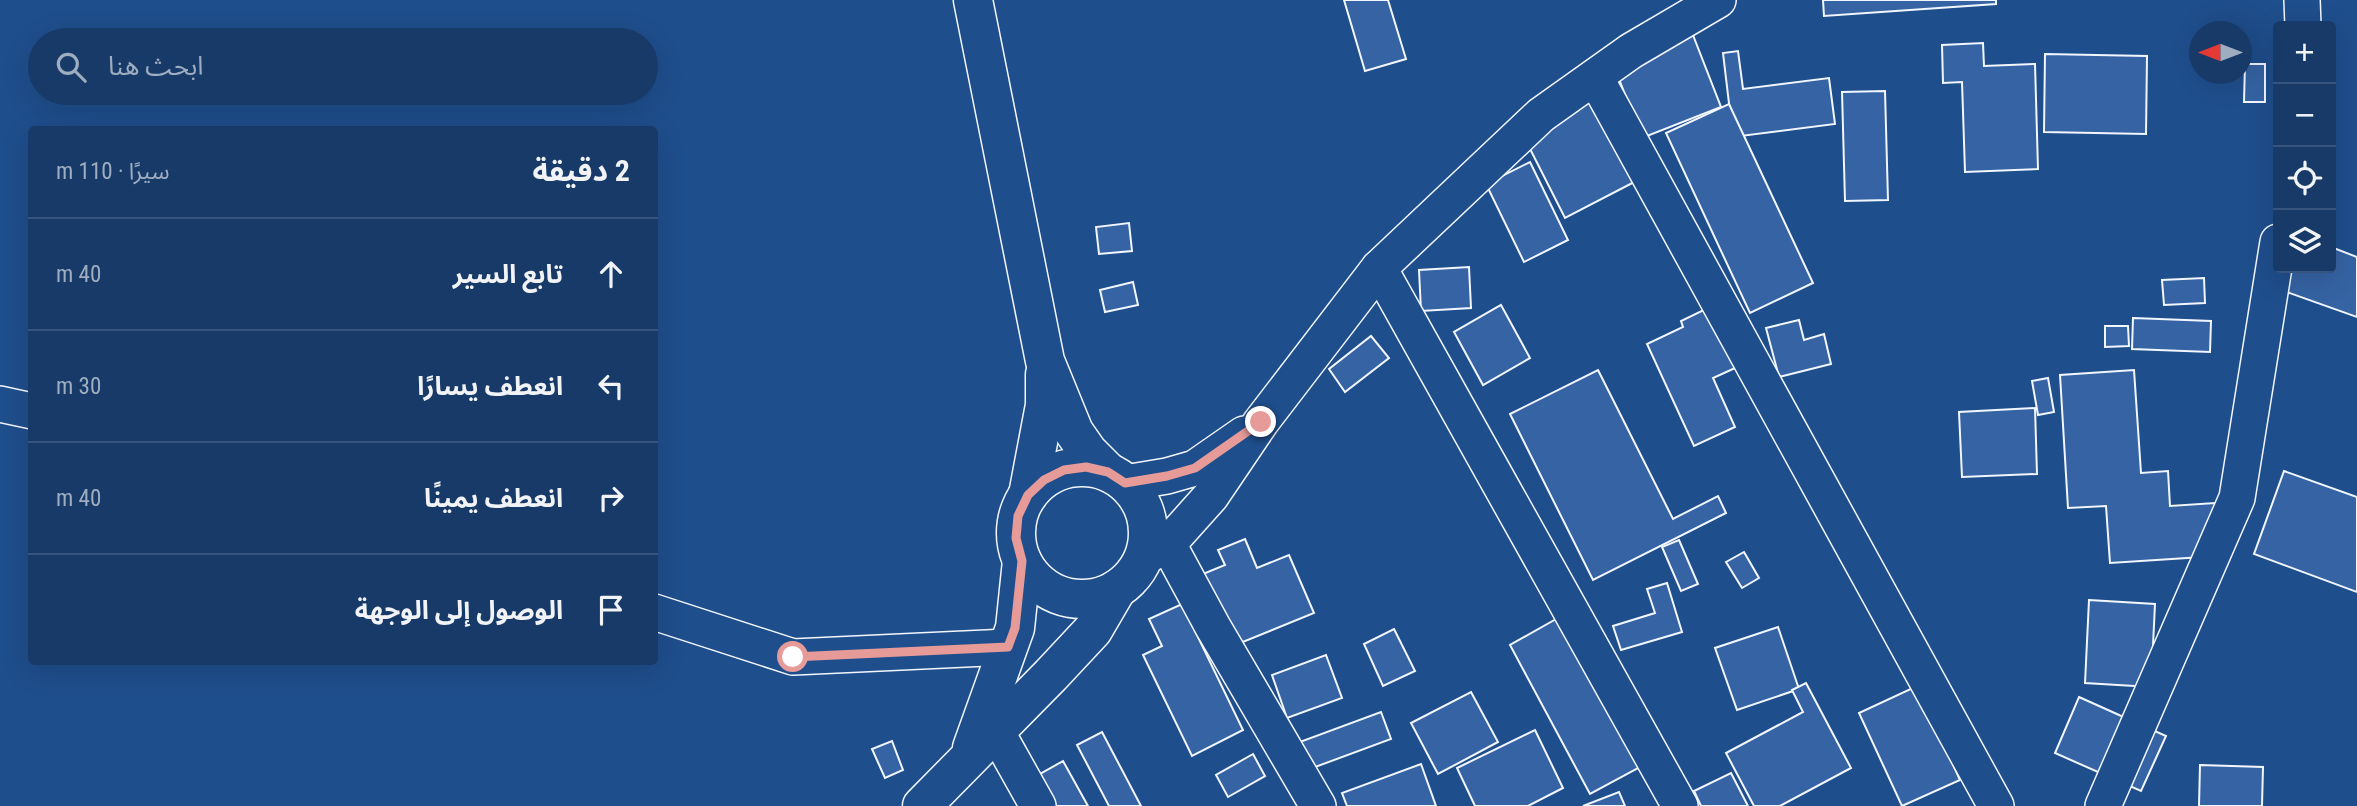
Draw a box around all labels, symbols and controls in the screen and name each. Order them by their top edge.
north arrow [2189,21,2252,84]
map controls [2273,21,2336,273]
button: + [2273,21,2336,84]
search box [28,28,658,105]
icon: search [52,48,90,86]
text: ابحث هنا [108,51,204,81]
button: − [2273,84,2336,147]
button: locate [2273,147,2336,210]
text: 2 دقيقة [532,153,630,188]
text: سيرًا · 110 m [56,158,169,185]
button: layers [2273,210,2336,273]
icon: ahead [592,255,630,293]
text: تابع السير [453,259,563,289]
text: 40 m [56,261,101,288]
icon: left [592,367,630,405]
text: انعطف يسارًا [417,371,563,401]
text: 30 m [56,373,101,400]
route end [1245,406,1276,437]
icon: right [592,479,630,517]
text: انعطف يمينًا [424,483,563,513]
text: 40 m [56,485,101,512]
icon: arrive [592,591,630,629]
text: الوصول إلى الوجهة [355,595,563,625]
route start [777,641,808,672]

